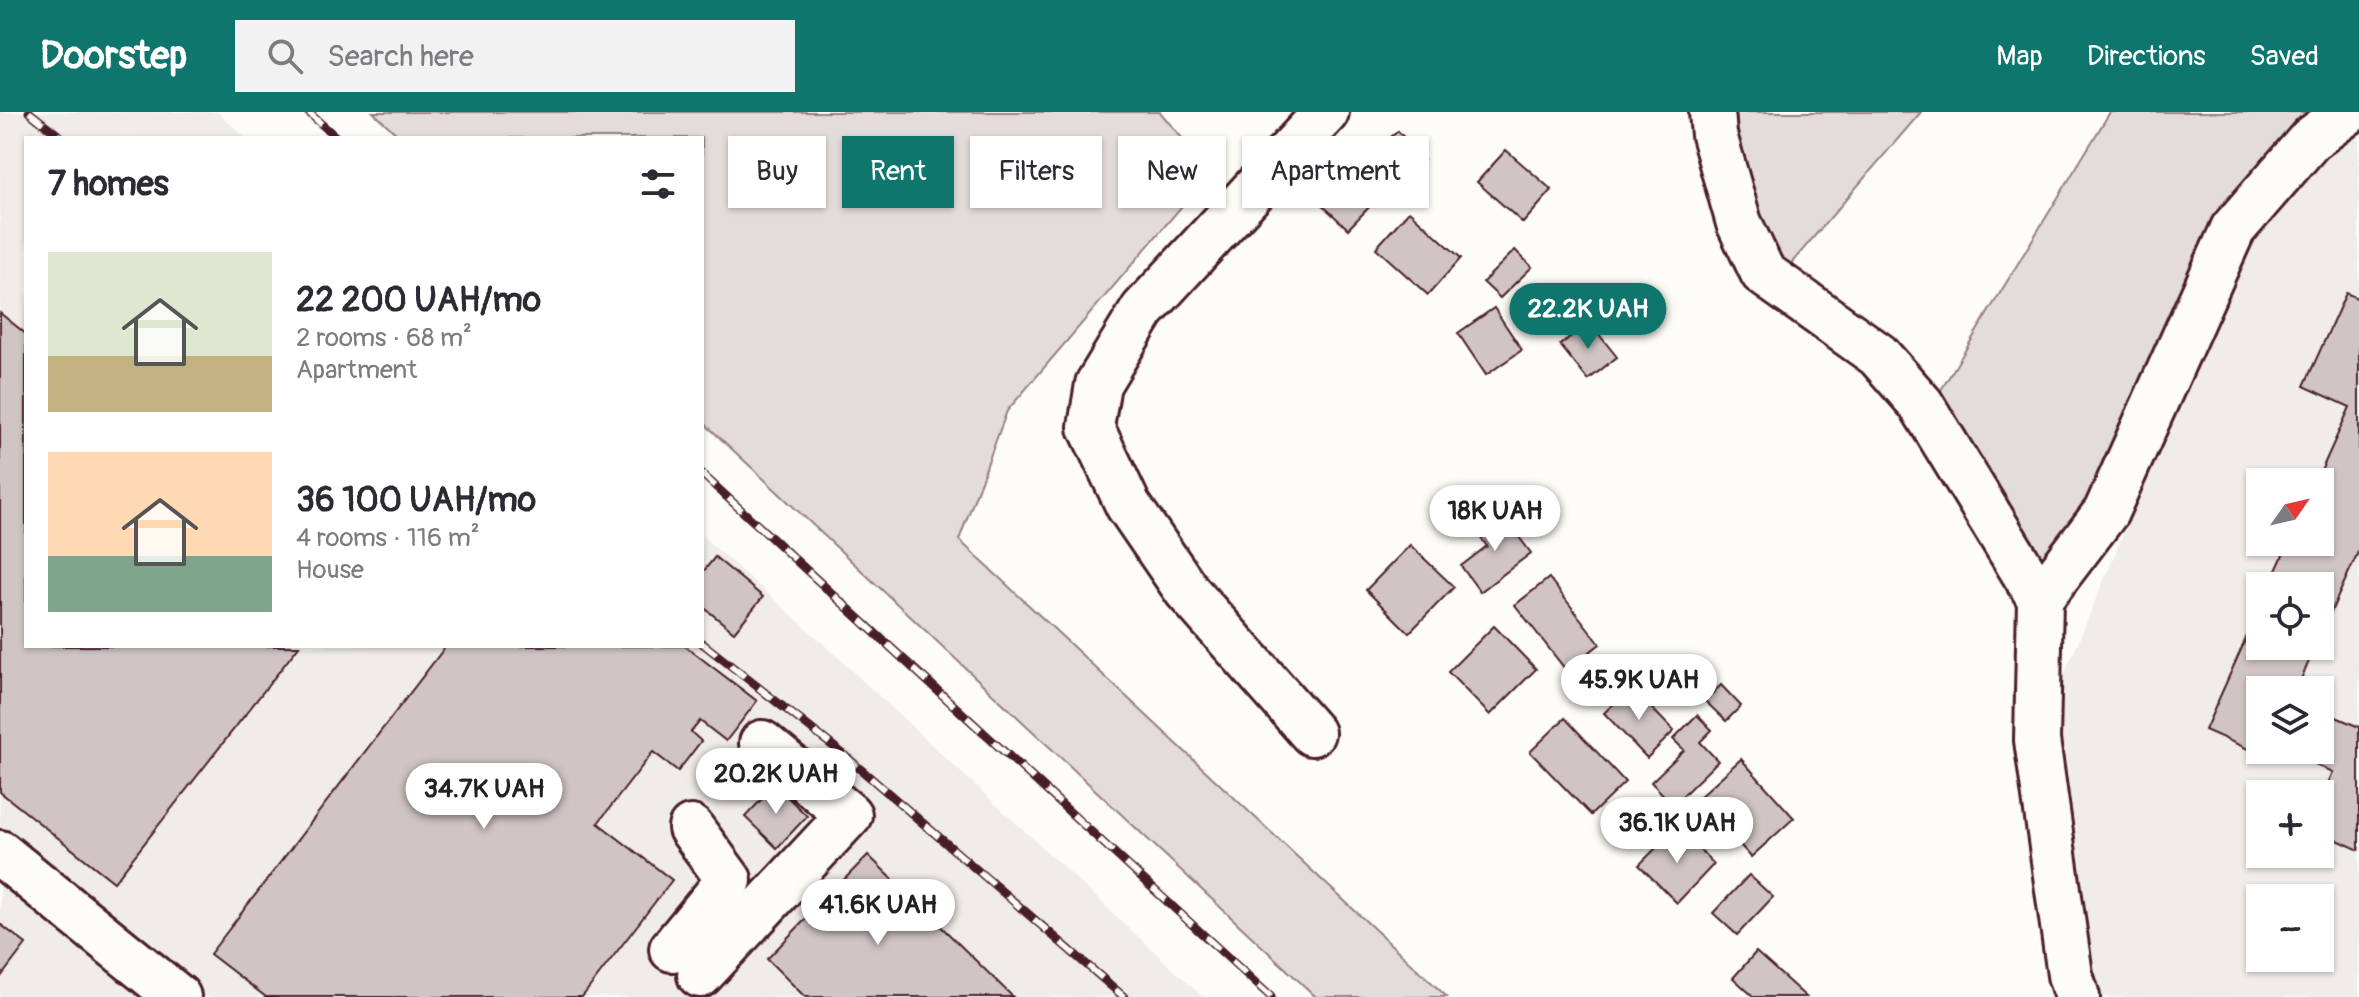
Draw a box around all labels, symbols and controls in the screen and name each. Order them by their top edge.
search box [235,20,795,92]
text: Doorstep [40,32,187,80]
icon: search [263,34,307,78]
text: Search here [327,38,474,75]
text: Map [1996,39,2043,74]
text: Directions [2087,39,2206,74]
text: Saved [2250,39,2319,74]
chip: Buy [728,136,826,208]
chip: Rent [842,136,954,208]
chip: Filters [970,136,1102,208]
chip: New [1118,136,1226,208]
chip: Apartment [1242,136,1429,208]
icon: filters [636,162,680,206]
text: 7 homes [48,163,169,206]
text: 22 200 UAH/mo [296,279,541,322]
pin: 22.2K UAH [1496,283,1680,351]
icon: home [112,284,208,380]
text: 22.2K UAH [1527,293,1649,325]
text: 2 rooms · 68 m² [296,322,472,354]
text: Apartment [296,354,417,386]
north arrow [2246,468,2334,556]
map controls [2246,468,2334,972]
text: 36 100 UAH/mo [296,479,536,522]
icon: home [112,484,208,580]
pin: 18K UAH [1421,485,1569,553]
text: 18K UAH [1447,495,1543,527]
text: 4 rooms · 116 m² [296,522,480,554]
text: House [296,554,364,586]
button: locate [2246,572,2334,660]
pin: 45.9K UAH [1547,654,1731,722]
text: 45.9K UAH [1579,664,1699,696]
button: layers [2246,676,2334,764]
pin: 20.2K UAH [684,748,868,816]
text: 20.2K UAH [714,758,838,790]
pin: 34.7K UAH [392,763,576,831]
text: 34.7K UAH [424,773,544,805]
button: + [2246,780,2334,868]
pin: 36.1K UAH [1585,797,1769,865]
text: 36.1K UAH [1618,807,1736,839]
pin: 41.6K UAH [786,879,970,947]
button: − [2246,884,2334,972]
text: 41.6K UAH [819,889,937,921]

